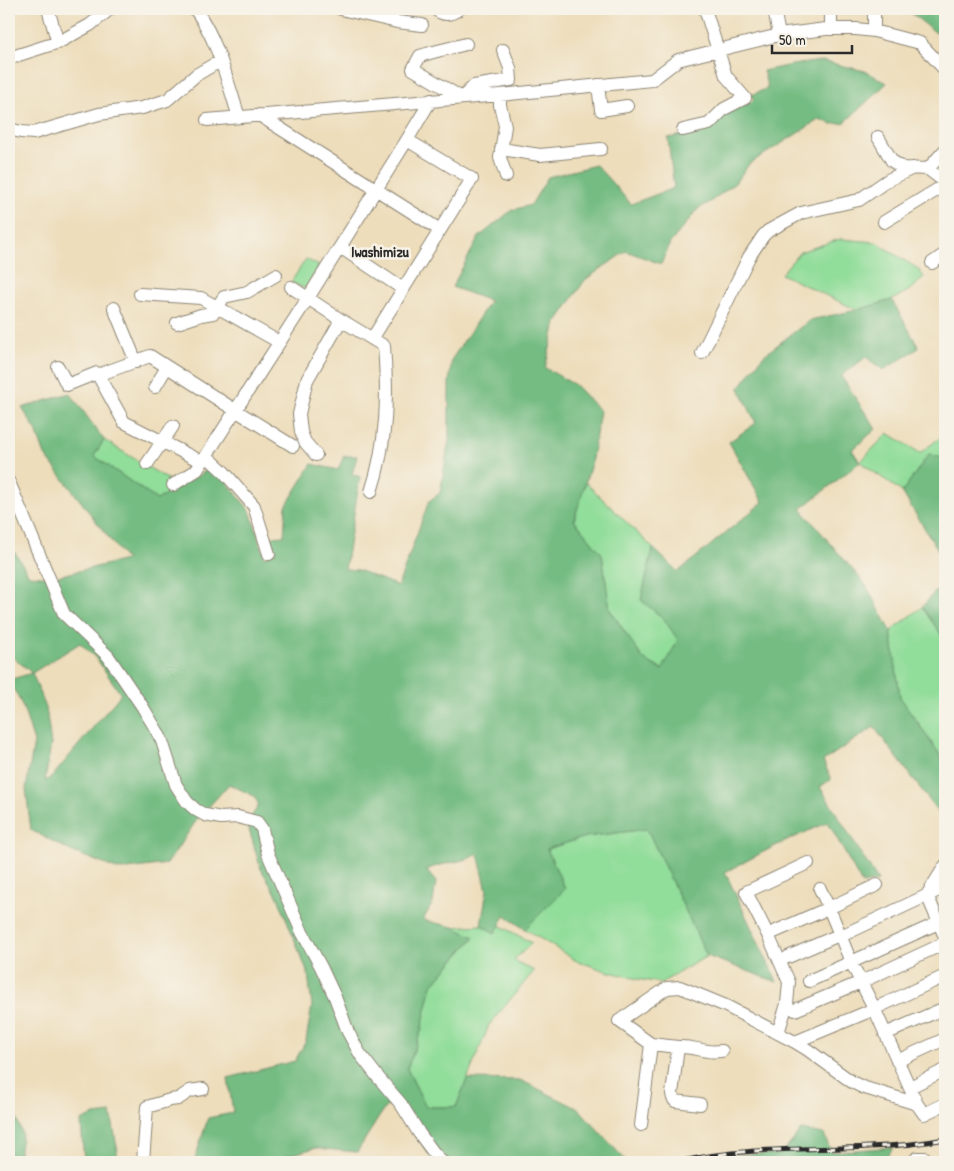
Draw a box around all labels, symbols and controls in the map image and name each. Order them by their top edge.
scale bar [772,22,852,54]
text: 50 m [779,29,806,50]
district label: Iwashimizu [351,241,410,262]

